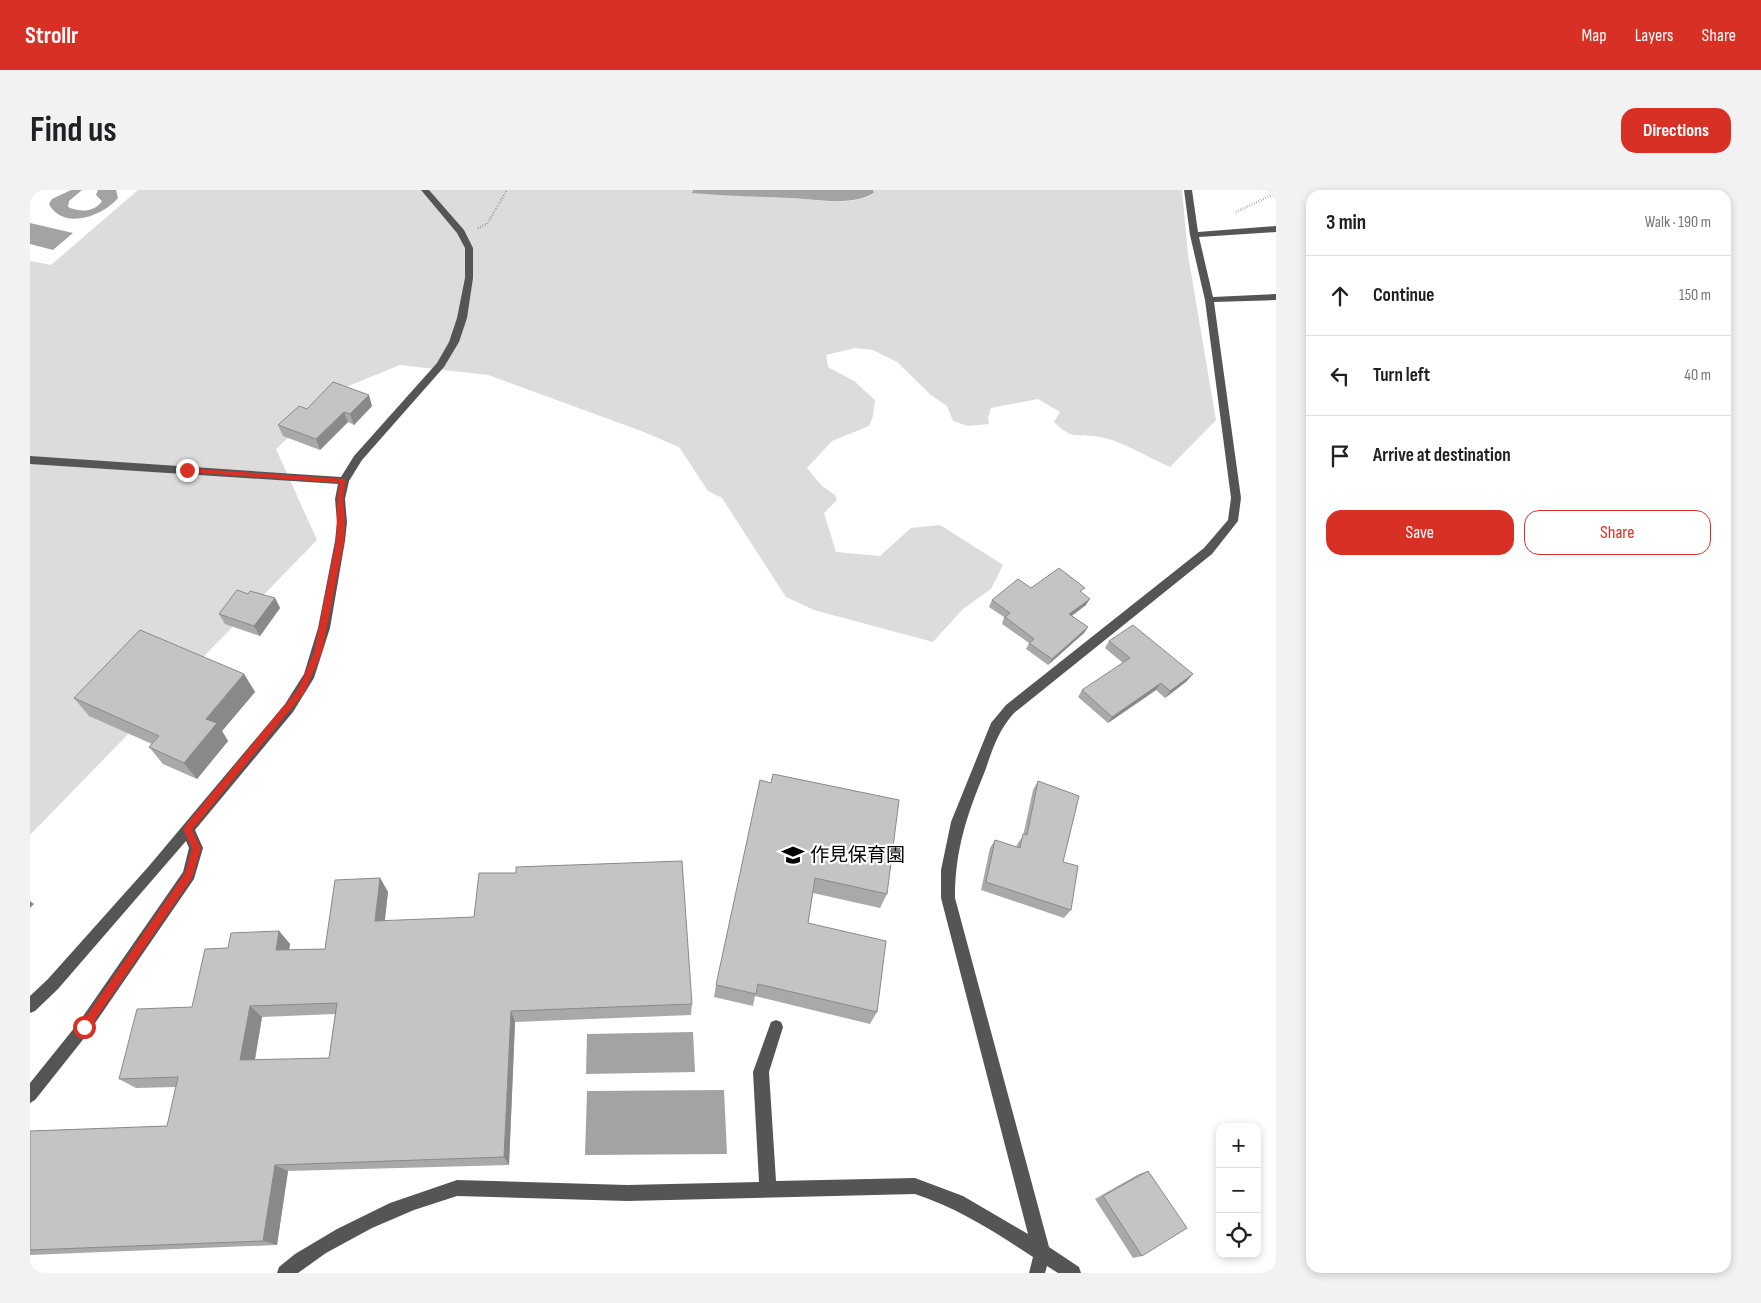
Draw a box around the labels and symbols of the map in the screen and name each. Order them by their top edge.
route end [176,459,199,482]
school or university icon: 作見保育園 [780,842,806,868]
place label: 作見保育園 [810,844,905,867]
route start [73,1016,96,1039]

